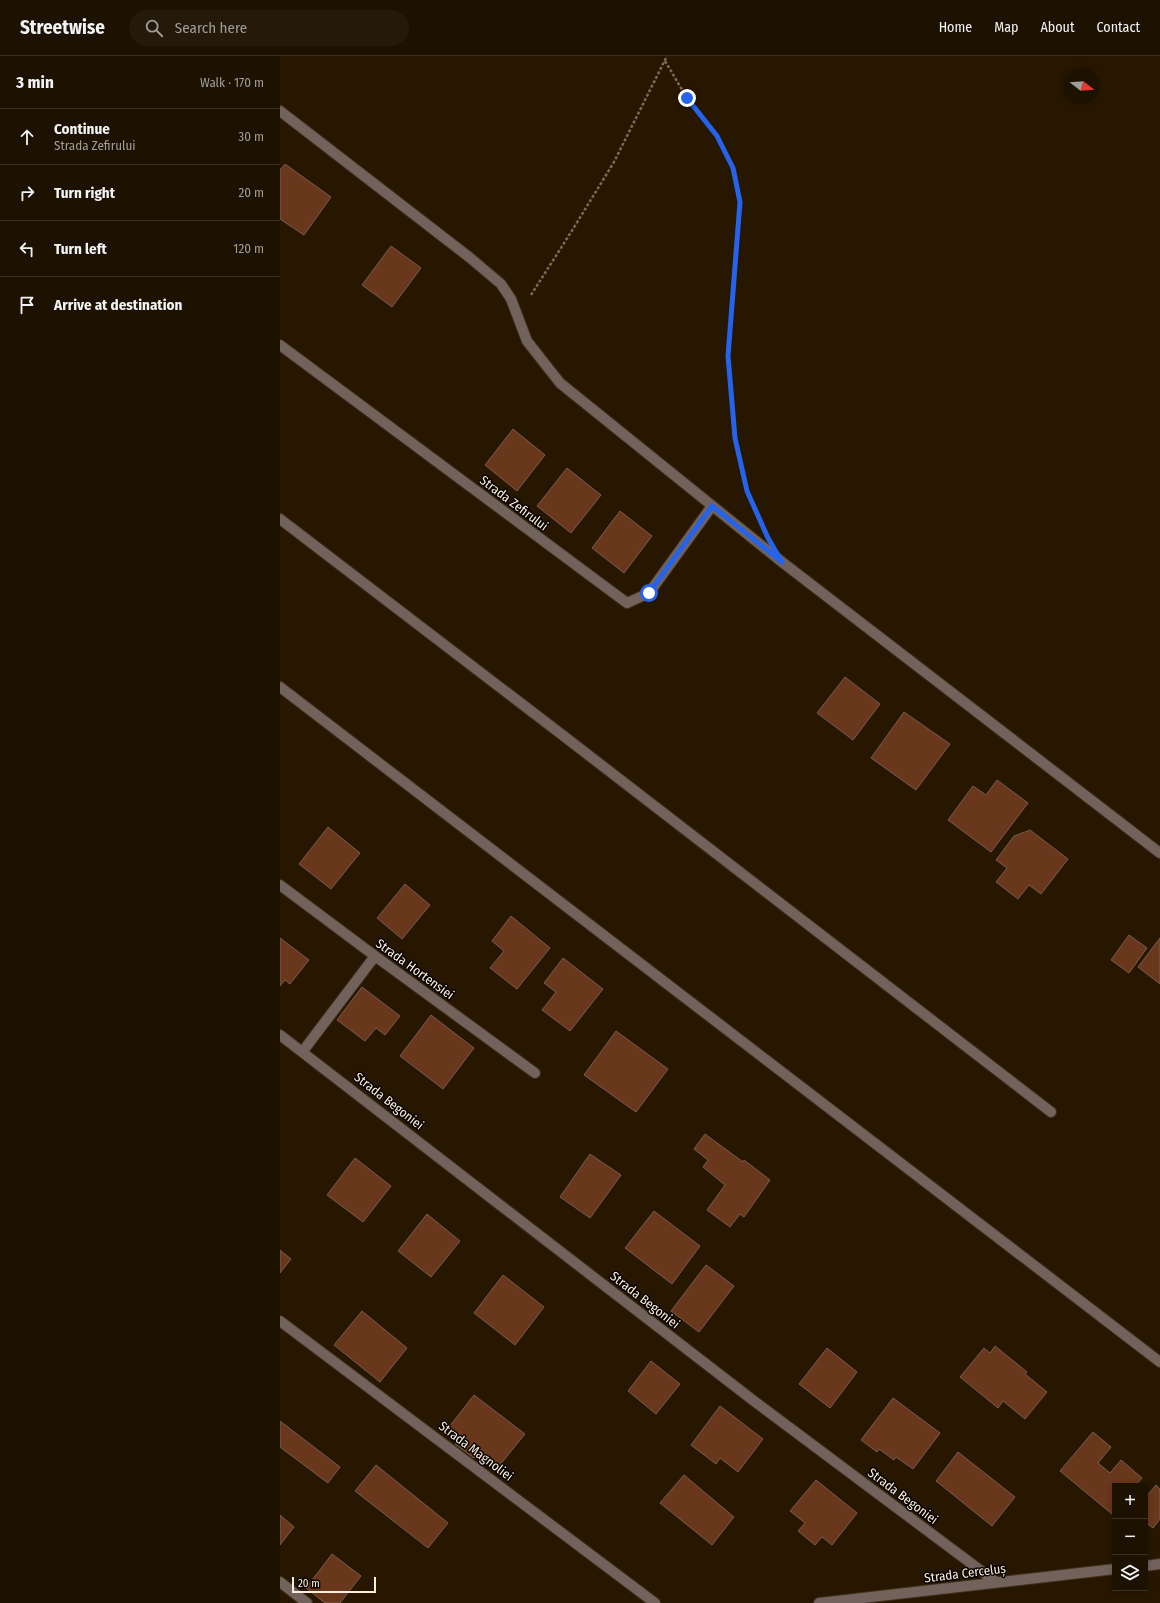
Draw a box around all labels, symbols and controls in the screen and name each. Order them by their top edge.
search box [129,10,409,46]
text: Streetwise [20,16,105,39]
icon: search [143,17,165,39]
text: Search here [175,19,247,37]
text: Home [939,19,972,36]
text: Map [994,19,1018,36]
text: About [1040,19,1075,36]
text: Contact [1097,19,1140,36]
north arrow [1064,68,1100,104]
text: 3 min [16,72,54,93]
text: Walk · 170 m [200,75,264,90]
route end [678,89,696,107]
text: Continue [54,120,110,138]
icon: ahead [16,126,38,148]
text: 30 m [238,129,264,144]
text: Strada Zefirului [54,138,136,153]
icon: right [16,182,38,204]
text: Turn right [54,184,115,202]
text: 20 m [238,185,264,200]
icon: left [16,238,38,260]
text: Turn left [54,240,107,258]
text: 120 m [233,241,264,256]
icon: arrive [16,294,38,316]
text: Arrive at destination [54,296,182,314]
street label: Strada Zefirului [477,472,551,534]
route start [640,584,658,602]
street label: Strada Hortensiei [373,936,457,1002]
street label: Strada Begoniei [351,1069,427,1133]
street label: Strada Begoniei [607,1268,683,1332]
street label: Strada Magnoliei [436,1418,516,1484]
street label: Strada Begoniei [865,1465,941,1527]
map controls [1112,1483,1148,1591]
button: + [1112,1483,1148,1519]
button: − [1112,1519,1148,1555]
button: layers [1112,1555,1148,1591]
street label: Strada Cerceluș [923,1561,1007,1586]
scale bar [292,1575,376,1594]
text: 20 m [298,1577,320,1590]

